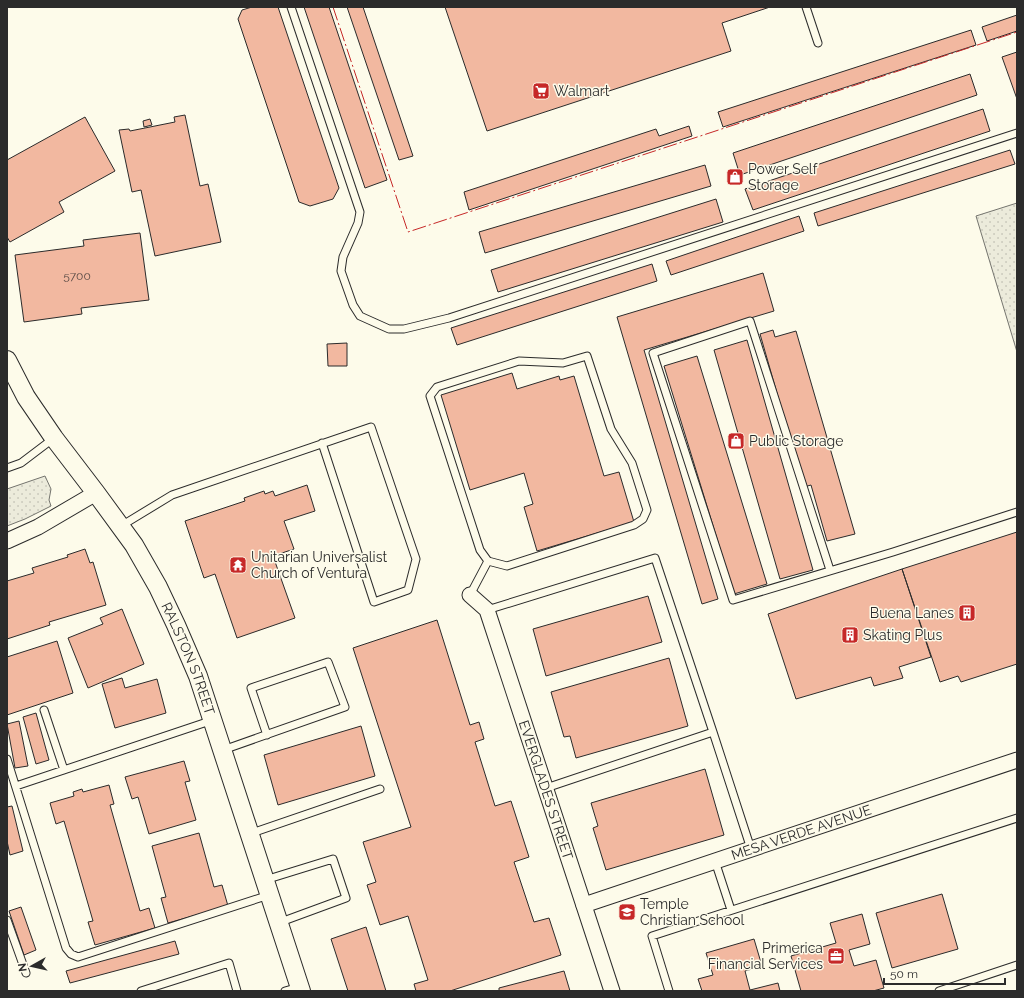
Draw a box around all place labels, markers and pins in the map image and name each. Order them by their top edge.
supermarket icon: Walmart [531,81,551,101]
place label: Walmart [554,83,610,99]
place label: Power Self Storage [748,161,819,193]
shop icon: Power Self Storage [725,167,745,187]
shop icon: Public Storage [726,431,746,451]
place label: Public Storage [749,433,843,449]
place label: Unitarian Universalist Church of Ventura [251,549,387,581]
temple icon: Unitarian Universalist Church of Ventura [228,555,248,575]
building icon: Buena Lanes [957,603,977,623]
place label: Buena Lanes [870,605,954,621]
building icon: Skating Plus [840,625,860,645]
place label: Skating Plus [863,627,942,643]
place label: Temple Christian School [640,896,745,928]
school or university icon: Temple Christian School [617,902,637,922]
place label: Primerica Financial Services [708,940,823,972]
office icon: Primerica Financial Services [826,946,846,966]

